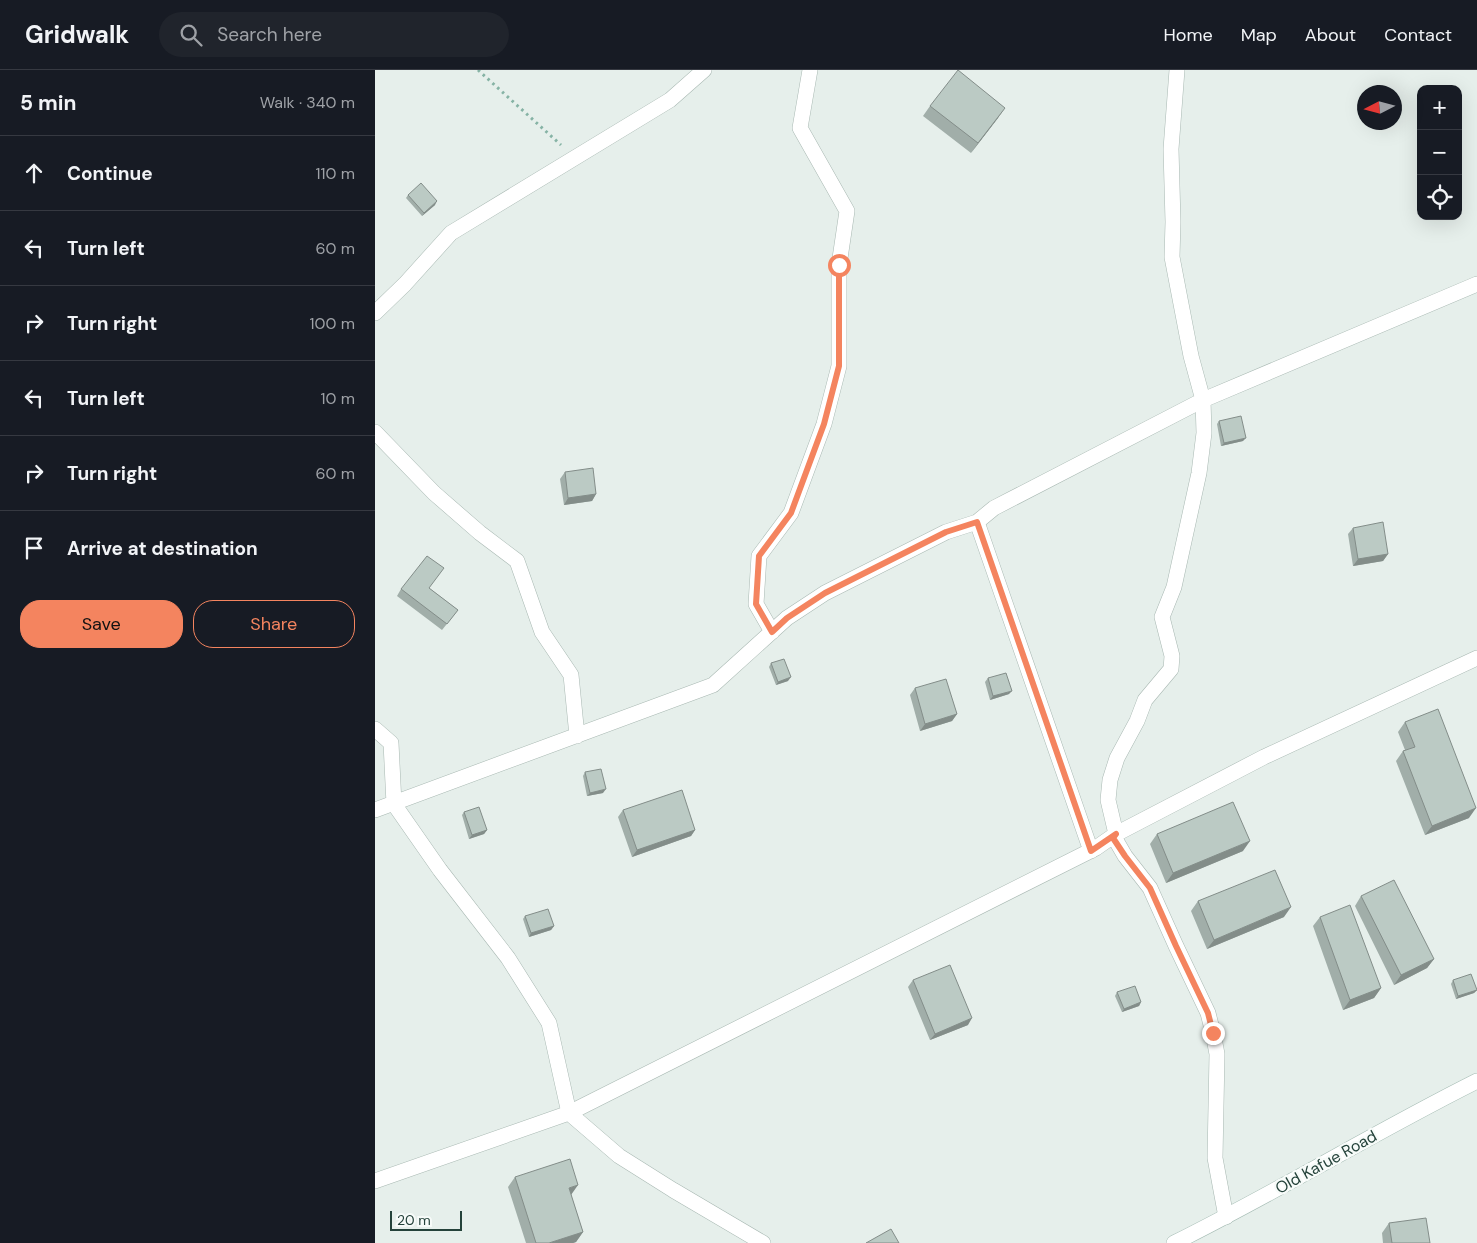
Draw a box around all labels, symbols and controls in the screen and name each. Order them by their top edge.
search box [159,12,509,57]
text: Gridwalk [25,19,129,50]
icon: search [177,21,205,49]
text: Search here [217,22,322,47]
text: Home [1163,23,1213,47]
text: Map [1241,23,1277,47]
text: About [1305,23,1356,47]
text: Contact [1384,23,1452,47]
north arrow [1357,85,1402,130]
map controls [1417,85,1462,220]
button: + [1417,85,1462,130]
text: 5 min [20,89,76,117]
text: Walk · 340 m [260,92,355,113]
button: − [1417,130,1462,175]
icon: ahead [20,159,48,187]
text: Continue [67,161,153,186]
text: 110 m [316,163,355,184]
button: locate [1417,175,1462,220]
icon: left [20,234,48,262]
text: Turn left [67,236,145,261]
text: 60 m [315,238,355,259]
route start [828,254,851,277]
icon: right [20,309,48,337]
text: Turn right [67,311,157,336]
text: 100 m [310,313,355,334]
icon: left [20,384,48,412]
text: Turn left [67,386,145,411]
text: 10 m [321,388,355,409]
icon: right [20,459,48,487]
text: Turn right [67,461,157,486]
text: 60 m [315,463,355,484]
icon: arrive [20,534,48,562]
text: Arrive at destination [67,536,258,561]
button: Save [20,600,183,648]
button: Share [193,600,355,648]
route end [1202,1022,1225,1045]
street label: Old Kafue Road [1271,1125,1381,1199]
scale bar [390,1208,463,1231]
text: 20 m [397,1211,431,1229]

